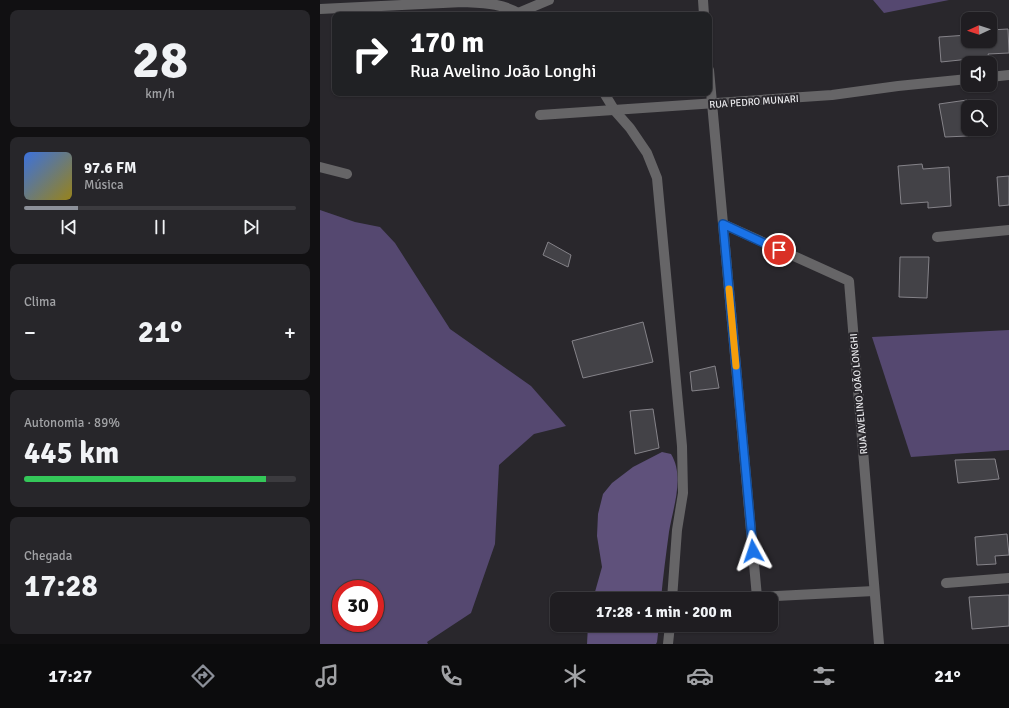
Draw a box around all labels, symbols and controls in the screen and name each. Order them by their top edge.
north arrow [961,12,997,48]
map controls [961,12,997,136]
text: 170 m [410,26,484,60]
text: 28 [132,28,188,92]
icon: right [344,28,396,80]
button: sound [961,56,997,92]
text: Rua Avelino João Longhi [410,60,596,82]
text: km/h [145,86,175,102]
street label: RUA PEDRO MUNARI [709,93,799,111]
button: search [961,100,997,136]
text: 97.6 FM [84,159,136,177]
text: Música [84,177,124,193]
icon: previous [58,216,80,238]
icon: pause [149,216,171,238]
icon: next [240,216,262,238]
pin [762,233,796,267]
icon: arrive [768,239,790,261]
text: Clima [24,294,56,310]
text: 21° [138,314,182,351]
text: − [24,319,36,346]
text: + [284,319,296,346]
street label: RUA AVELINO JOÃO LONGHI [848,333,870,455]
text: Autonomia · 89% [24,415,120,431]
text: 445 km [24,435,119,472]
position arrow [732,530,774,572]
text: Chegada [24,548,72,564]
text: 17:28 [24,568,98,605]
speed limit sign: 30 [332,580,384,632]
text: 17:28 · 1 min · 200 m [596,603,732,621]
icon: directions [189,662,217,690]
icon: music [313,662,341,690]
icon: phone [437,662,465,690]
icon: climate [561,662,589,690]
icon: car [686,662,714,690]
icon: filters [810,662,838,690]
text: 17:27 [48,665,92,687]
text: 21° [934,665,961,687]

